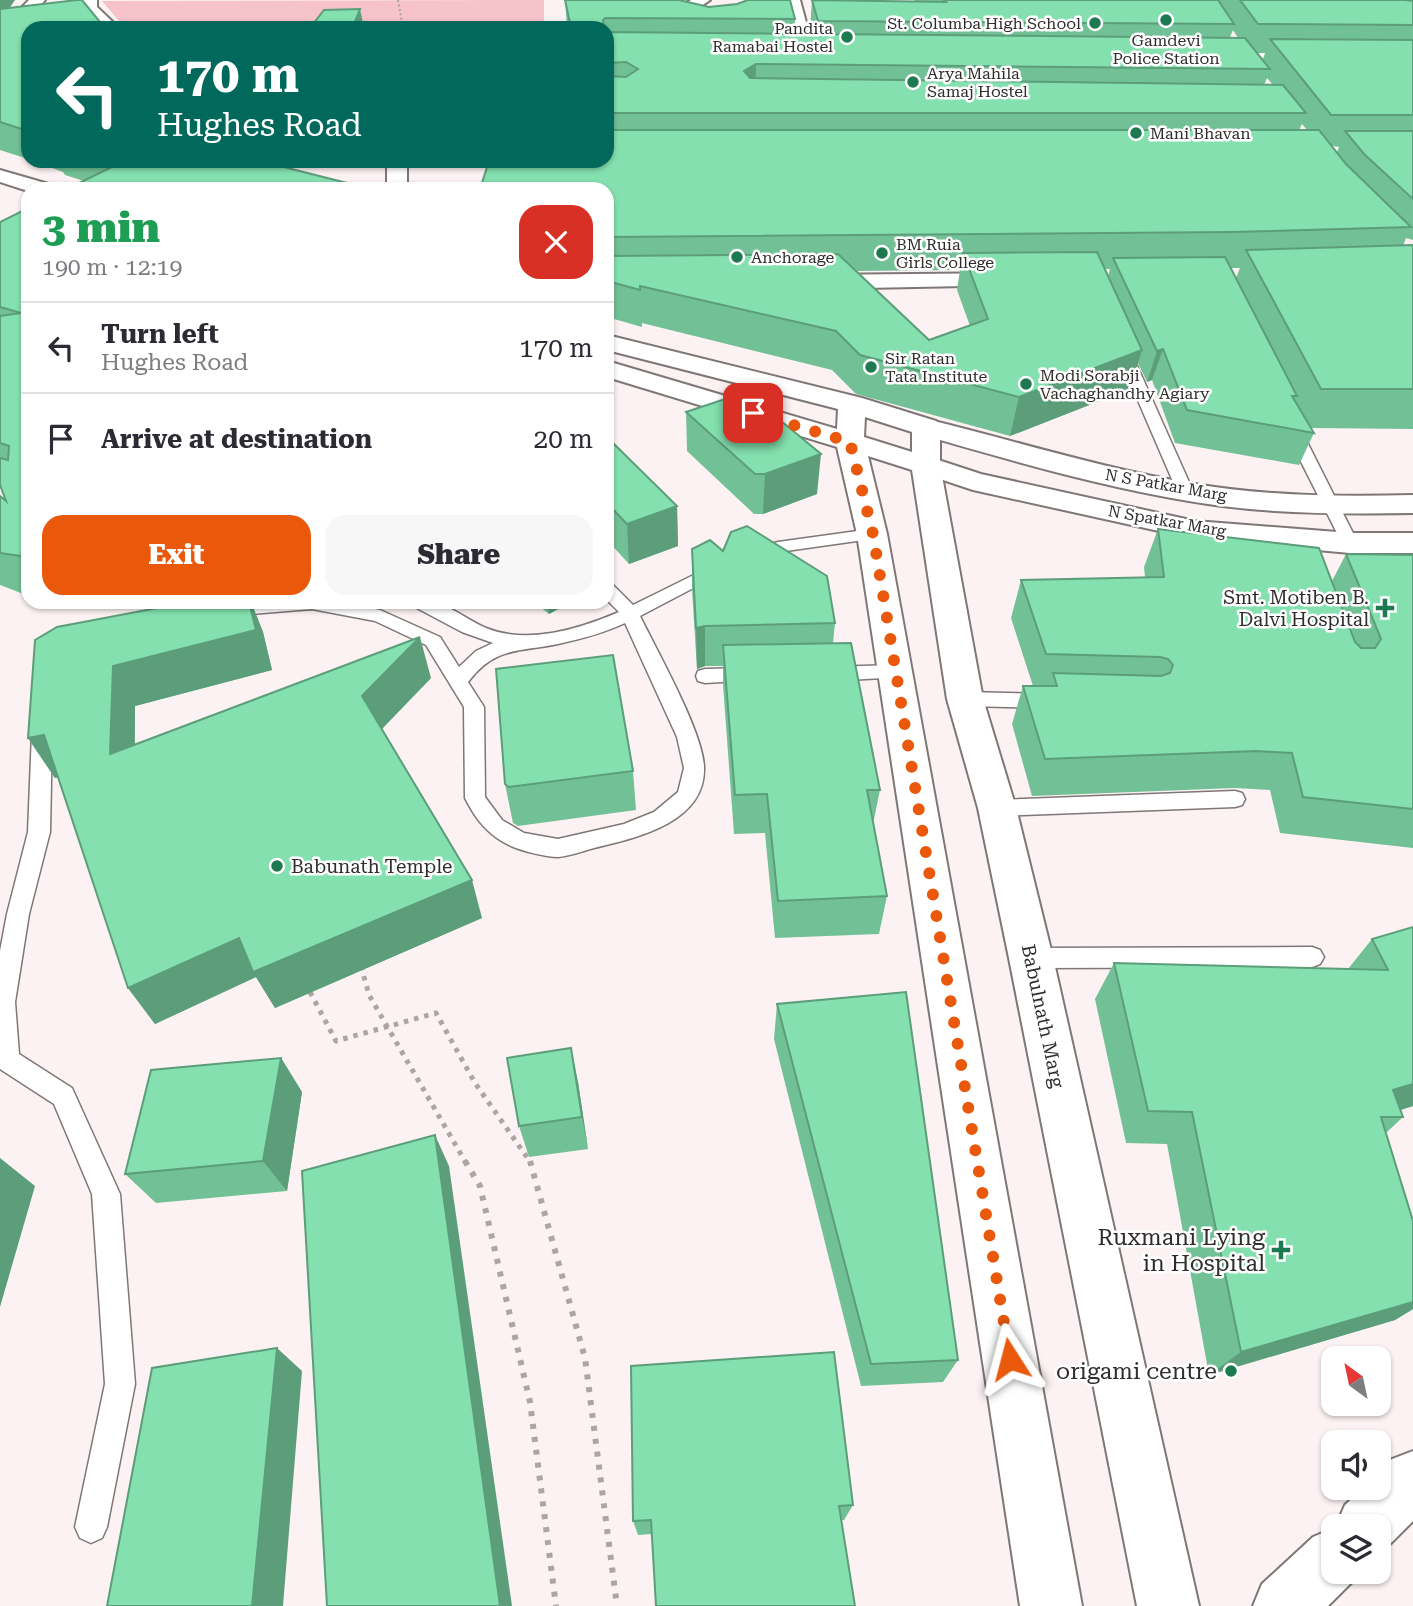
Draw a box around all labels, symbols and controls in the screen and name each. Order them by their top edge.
marker: Gamdevi Police Station [1158,12,1174,28]
place label: St. Columba High School [887,14,1081,33]
marker: St. Columba High School [1087,15,1103,31]
place label: Pandita Ramabai Hostel [712,19,833,56]
marker: Pandita Ramabai Hostel [839,29,855,45]
place label: Gamdevi Police Station [1112,31,1220,68]
text: 170 m [157,47,299,104]
icon: left [42,49,133,140]
place label: Arya Mahila Samaj Hostel [927,64,1028,101]
marker: Arya Mahila Samaj Hostel [905,74,921,90]
text: Hughes Road [157,106,362,144]
place label: Mani Bhavan [1150,124,1250,143]
marker: Mani Bhavan [1128,125,1144,141]
text: 3 min [42,203,160,252]
button: close [519,205,593,279]
place label: BM Ruia Girls College [896,235,994,272]
marker: BM Ruia Girls College [874,245,890,261]
place label: Anchorage [751,248,834,267]
marker: Anchorage [729,249,745,265]
text: 190 m · 12:19 [42,254,182,281]
text: Turn left [101,319,219,349]
icon: left [42,329,80,367]
text: 170 m [519,333,593,363]
text: Hughes Road [101,349,248,376]
place label: Sir Ratan Tata Institute [885,349,988,386]
marker: Sir Ratan Tata Institute [863,359,879,375]
place label: Modi Sorabji Vachaghandhy Agiary [1040,366,1210,403]
marker: Modi Sorabji Vachaghandhy Agiary [1018,376,1034,392]
pin [723,383,783,443]
icon: arrive [734,394,772,432]
icon: arrive [42,420,80,458]
text: Arrive at destination [101,424,372,454]
text: 20 m [534,424,593,454]
street label: N S Patkar Marg [1104,465,1229,505]
street label: N Spatkar Marg [1106,501,1228,541]
button: Exit [42,515,311,595]
button: Share [325,515,593,595]
place label: Smt. Motiben B. Dalvi Hospital [1223,586,1369,631]
marker: Smt. Motiben B. Dalvi Hospital [1375,598,1395,618]
place label: Babunath Temple [291,855,453,878]
marker: Babunath Temple [269,858,285,874]
street label: Babulnath Marg [1017,942,1069,1090]
place label: Ruxmani Lying in Hospital [1098,1224,1265,1277]
marker: Ruxmani Lying in Hospital [1271,1240,1291,1260]
position arrow [973,1322,1047,1396]
north arrow [1321,1346,1391,1416]
map controls [1321,1346,1391,1584]
place label: origami centre [1056,1358,1217,1385]
marker: origami centre [1223,1363,1239,1379]
button: sound [1321,1430,1391,1500]
button: layers [1321,1514,1391,1584]

